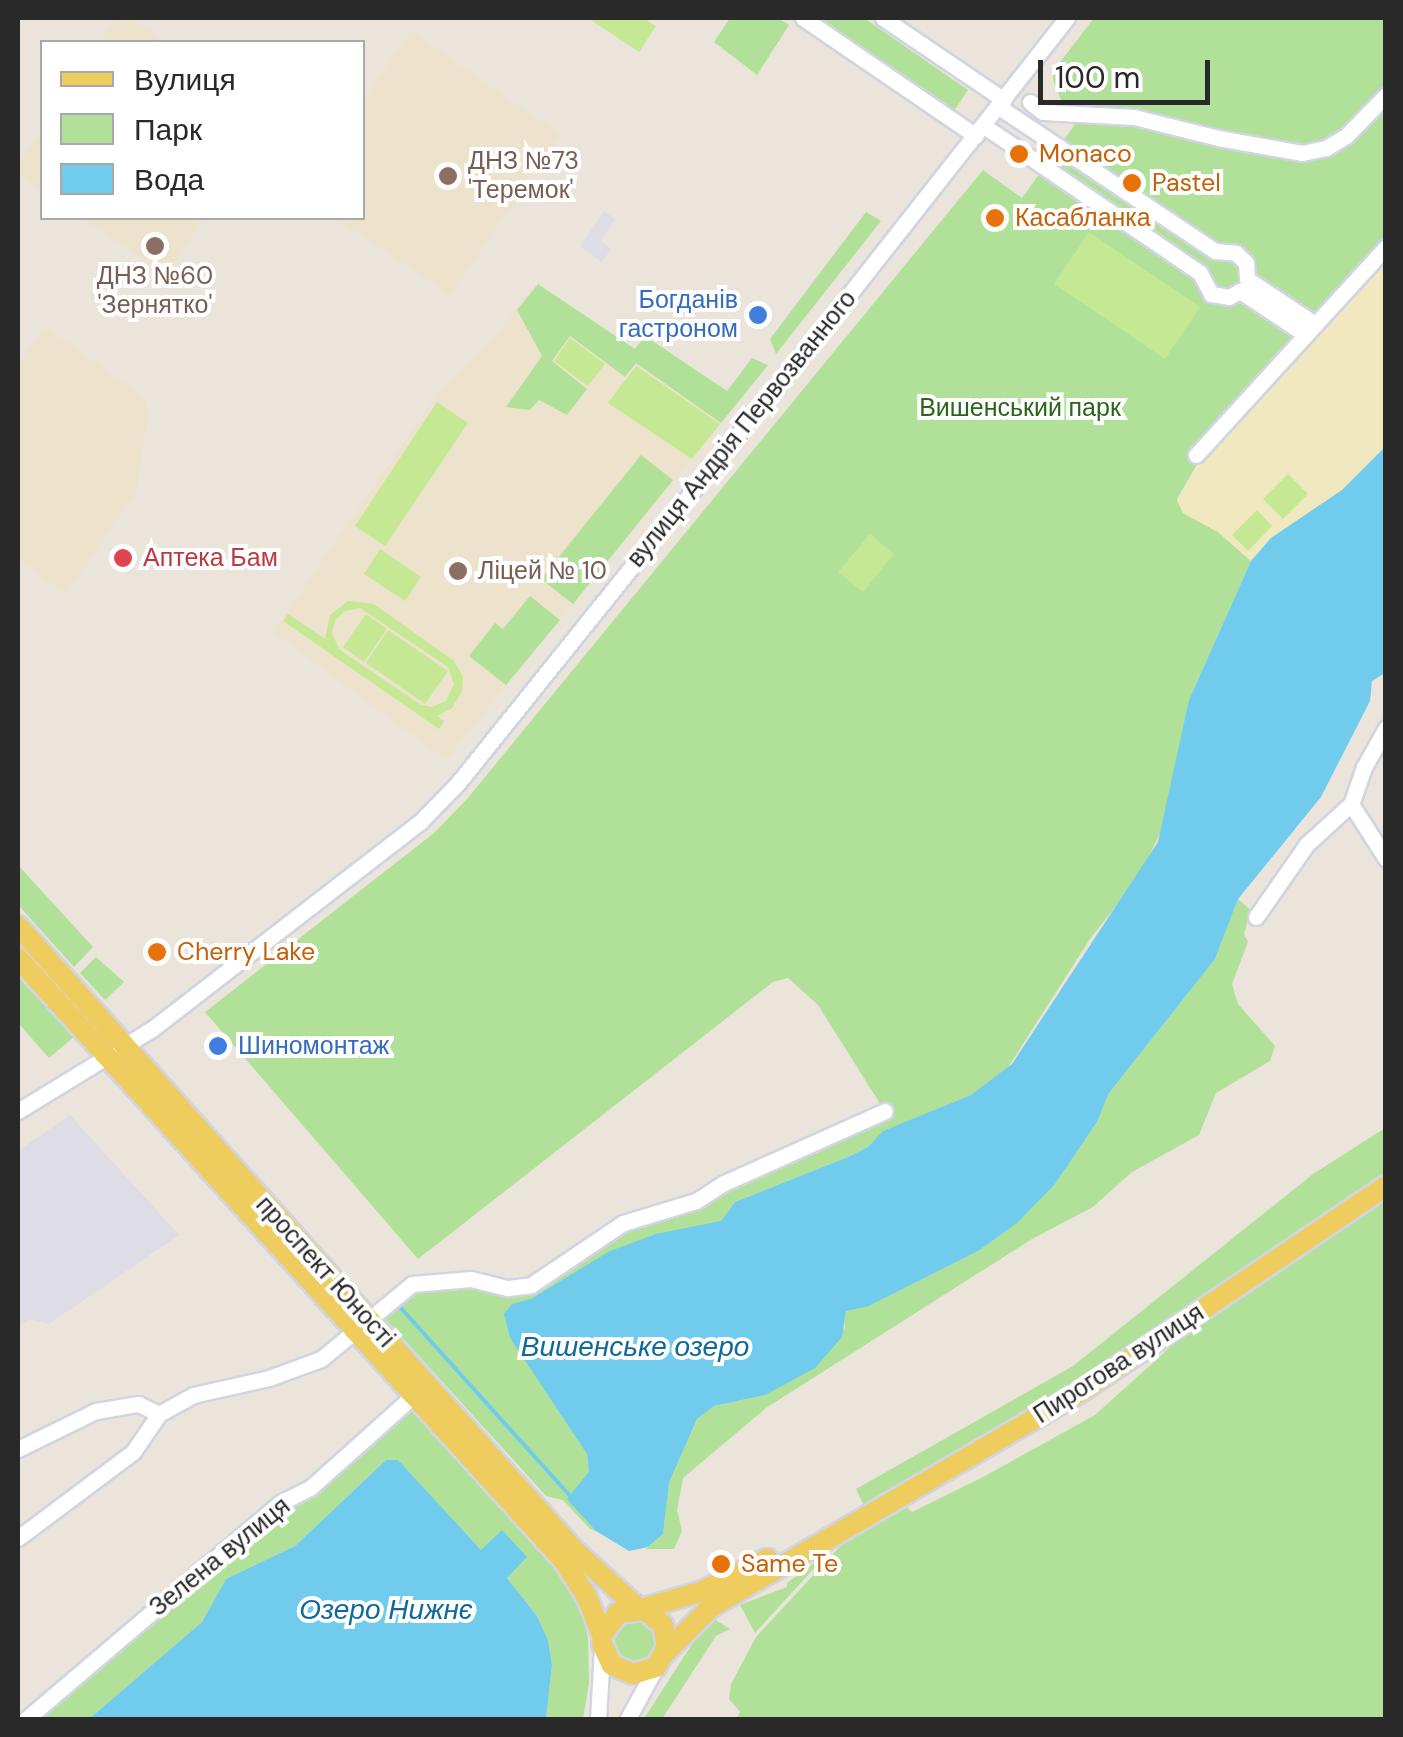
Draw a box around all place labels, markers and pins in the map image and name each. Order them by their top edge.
place label: Monaco [1039,139,1132,169]
marker: Monaco [1008,143,1030,165]
place label: ДНЗ №73 'Теремок' [468,147,579,206]
marker: ДНЗ №73 'Теремок' [437,165,459,187]
place label: Pastel [1152,168,1221,198]
marker: Pastel [1121,172,1143,194]
place label: Касабланка [1015,203,1151,233]
marker: Касабланка [984,207,1006,229]
marker: ДНЗ №60 'Зернятко' [144,235,166,257]
place label: ДНЗ №60 'Зернятко' [97,262,213,321]
place label: Богданів гастроном [619,286,738,345]
marker: Богданів гастроном [747,304,769,326]
place label: Аптека Бам [143,543,278,573]
marker: Аптека Бам [112,547,134,569]
place label: Ліцей № 10 [478,556,607,586]
marker: Ліцей № 10 [447,560,469,582]
place label: Cherry Lake [177,937,315,967]
marker: Cherry Lake [146,941,168,963]
place label: Шиномонтаж [238,1031,389,1061]
marker: Шиномонтаж [207,1035,229,1057]
place label: Same Te [741,1549,838,1579]
marker: Same Te [710,1553,732,1575]

